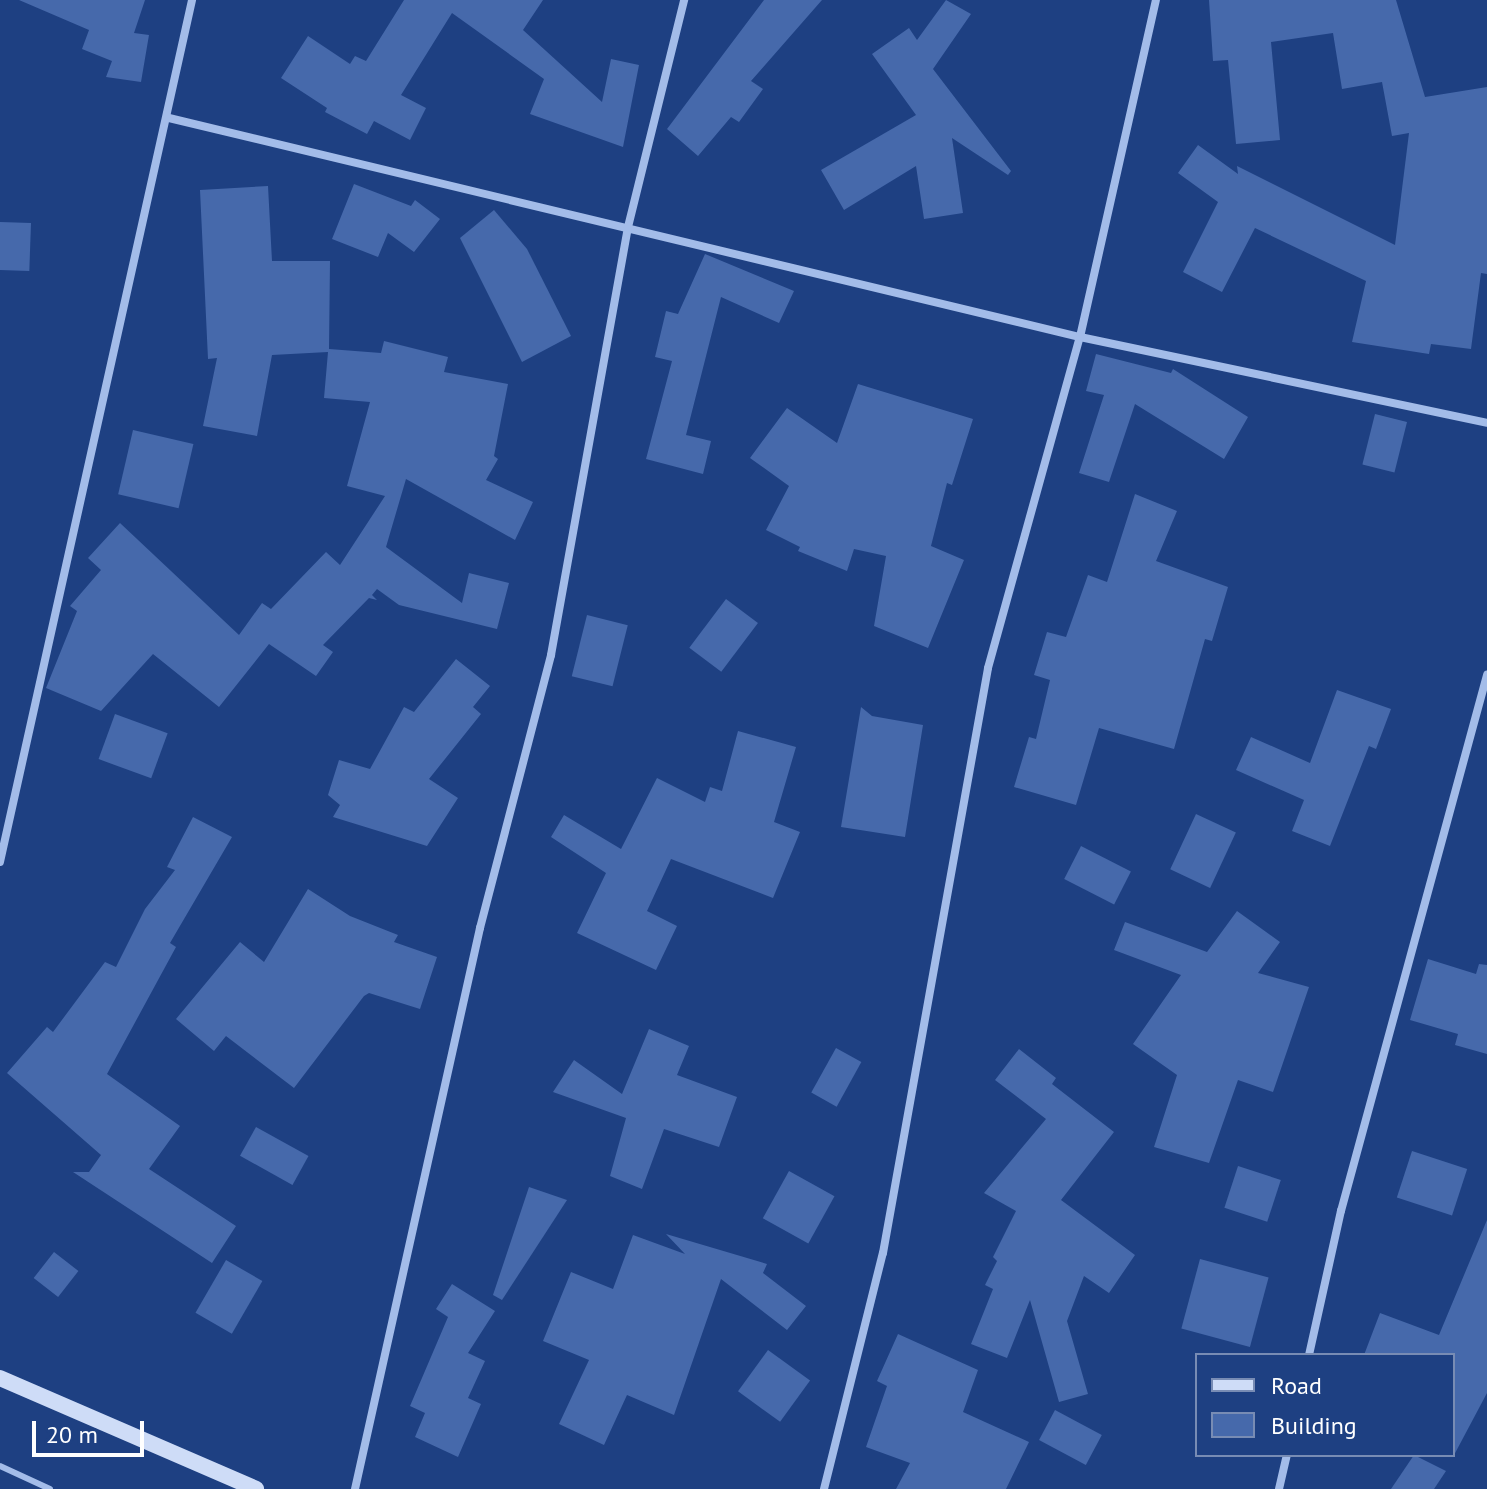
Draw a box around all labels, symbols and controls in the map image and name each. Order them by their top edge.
legend [1195,1353,1455,1457]
text: Road [1271,1370,1322,1401]
scale bar [36,1405,148,1455]
text: Building [1271,1410,1357,1441]
text: 20 m [46,1419,98,1450]

